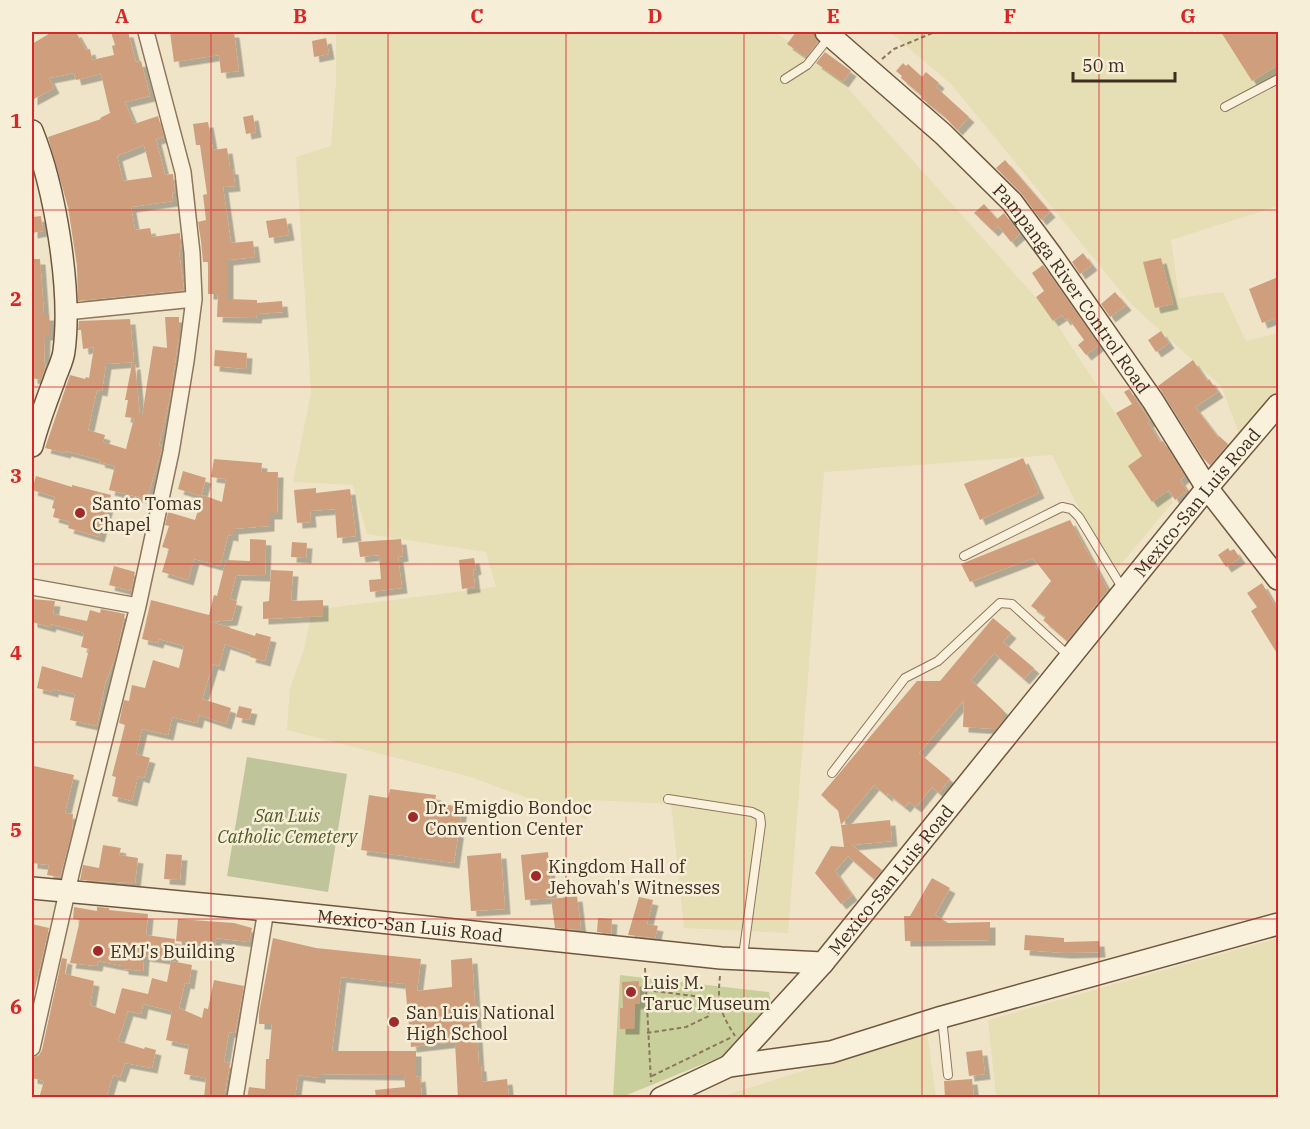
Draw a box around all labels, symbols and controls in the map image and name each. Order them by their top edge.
text: A [115,2,129,29]
text: B [293,2,307,29]
text: C [470,2,484,29]
text: D [647,2,663,29]
text: E [826,2,840,29]
text: F [1004,2,1016,29]
text: G [1180,2,1196,29]
scale bar [1073,45,1175,83]
text: 50 m [1082,54,1125,77]
text: 1 [10,107,22,134]
street label: Pampanga River Control Road [988,178,1155,398]
text: 2 [10,285,22,312]
street label: Mexico-San Luis Road [1128,423,1265,581]
text: 3 [10,462,22,489]
place label: Santo Tomas Chapel [92,492,201,536]
marker: Santo Tomas Chapel [73,506,87,520]
text: 4 [10,639,22,666]
place label: Dr. Emigdio Bondoc Convention Center [425,796,592,840]
street label: Mexico-San Luis Road [823,800,958,959]
park label: San Luis Catholic Cemetery [217,804,359,848]
marker: Dr. Emigdio Bondoc Convention Center [406,810,420,824]
text: 5 [10,816,22,843]
place label: Kingdom Hall of Jehovah's Witnesses [548,855,720,899]
marker: Kingdom Hall of Jehovah's Witnesses [529,869,543,883]
street label: Mexico-San Luis Road [316,904,504,946]
place label: EMJ's Building [110,940,235,963]
marker: EMJ's Building [91,944,105,958]
place label: Luis M. Taruc Museum [643,971,770,1015]
marker: Luis M. Taruc Museum [624,985,638,999]
text: 6 [10,993,22,1020]
place label: San Luis National High School [406,1001,555,1045]
marker: San Luis National High School [387,1015,401,1029]

